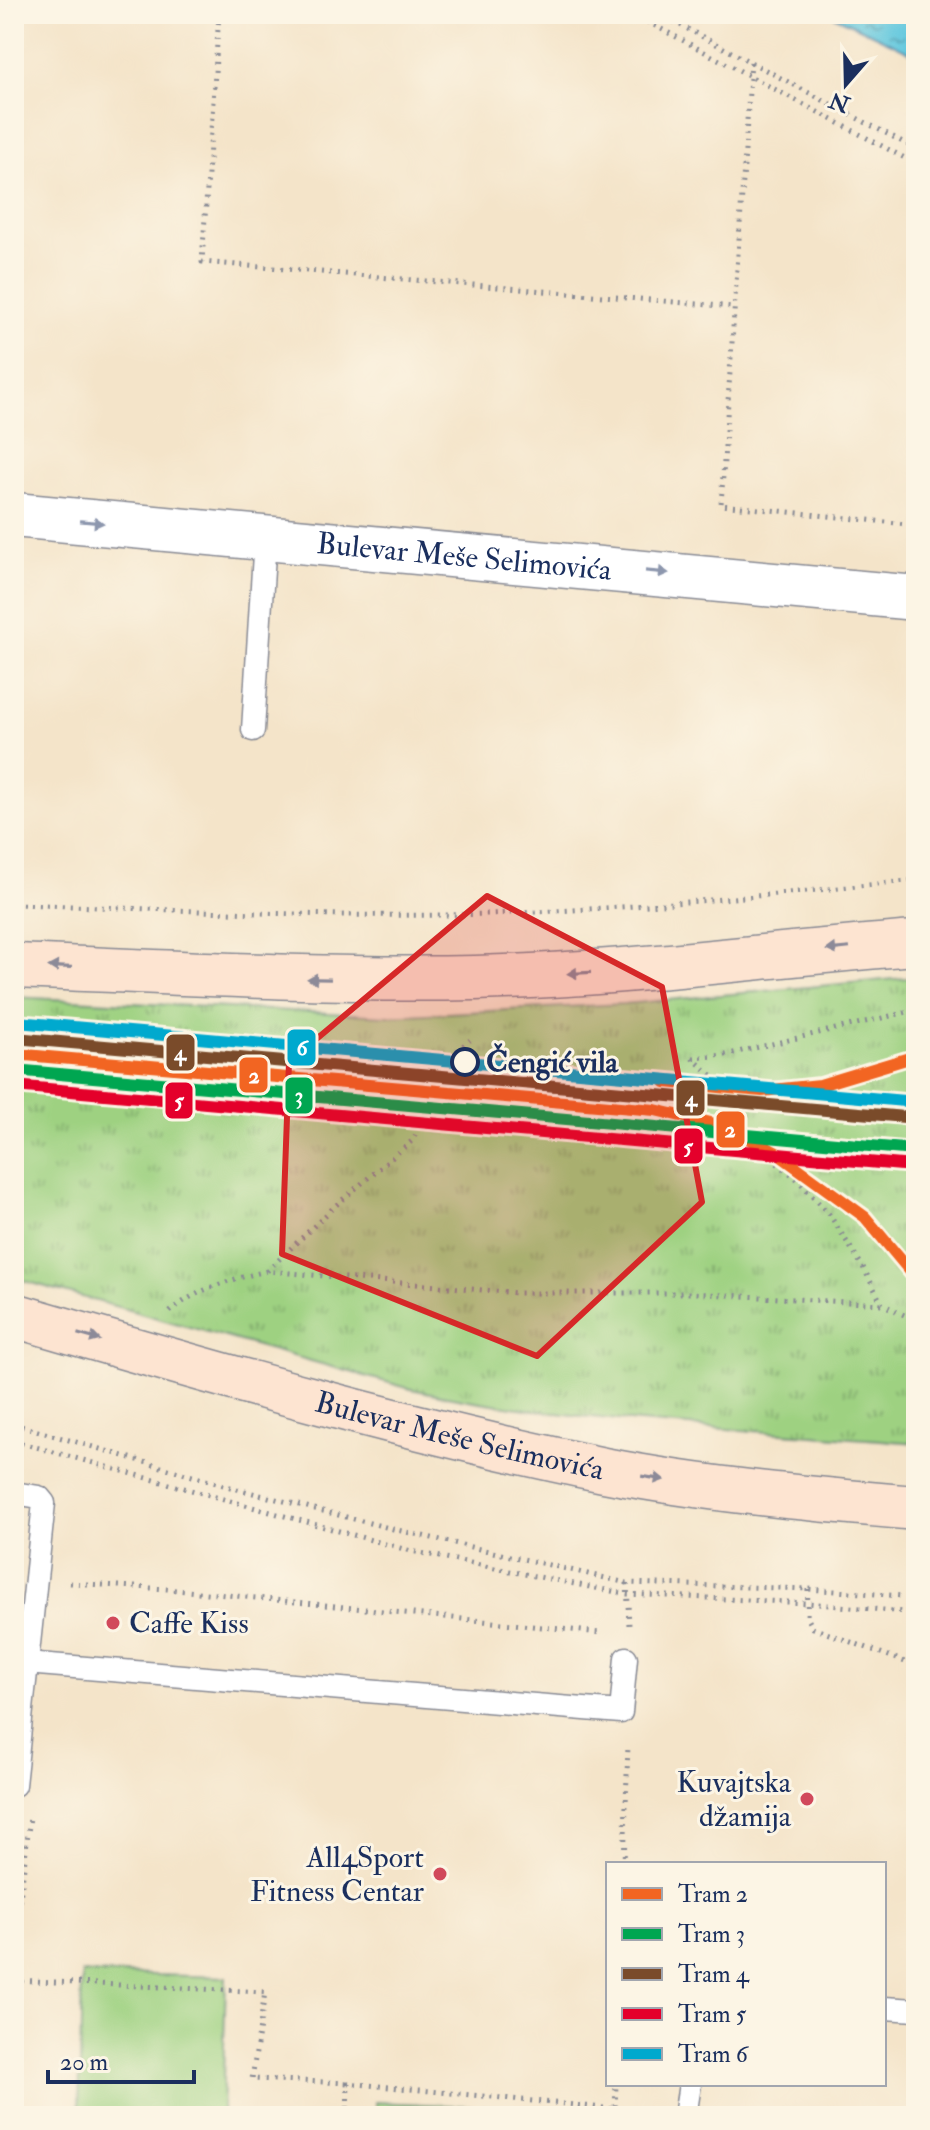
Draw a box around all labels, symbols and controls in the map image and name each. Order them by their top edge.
north arrow [806,44,886,124]
text: N [825,85,854,119]
one-way arrow [80,516,105,529]
street label: Bulevar Meše Selimovića [315,525,614,589]
one-way arrow [645,566,670,579]
one-way arrow [825,943,850,956]
one-way arrow [47,961,72,974]
one-way arrow [566,967,591,980]
one-way arrow [306,973,332,985]
line badge: 6 [286,1028,317,1067]
line badge: 4 [165,1033,196,1072]
text: 6 [296,1034,309,1062]
text: 4 [173,1039,188,1067]
place label: Čengić vila [486,1042,620,1081]
marker: Čengić vila [451,1048,479,1076]
line badge: 2 [238,1056,269,1094]
text: 2 [248,1062,260,1090]
line badge: 3 [284,1076,314,1115]
line badge: 4 [675,1079,706,1117]
line badge: 5 [164,1081,194,1120]
text: 3 [295,1082,303,1110]
text: 4 [684,1085,699,1113]
text: 5 [174,1087,184,1115]
line badge: 2 [715,1110,746,1149]
text: 2 [724,1116,736,1144]
line badge: 5 [673,1127,704,1165]
text: 5 [683,1133,693,1161]
one-way arrow [77,1331,101,1344]
street label: Bulevar Meše Selimovića [311,1383,608,1489]
one-way arrow [641,1472,666,1484]
place label: Caffe Kiss [129,1605,249,1642]
marker: Caffe Kiss [104,1614,122,1632]
place label: Kuvajtska džamija [677,1764,792,1835]
marker: Kuvajtska džamija [798,1790,816,1808]
place label: All4Sport Fitness Centar [250,1839,424,1910]
legend [606,1862,886,2086]
marker: All4Sport Fitness Centar [431,1865,449,1883]
text: Tram 2 [678,1879,748,1910]
text: Tram 3 [678,1919,745,1950]
text: Tram 4 [678,1959,750,1990]
text: Tram 5 [678,1999,747,2030]
scale bar [48,2034,194,2084]
text: Tram 6 [678,2039,750,2070]
text: 20 m [60,2047,109,2078]

